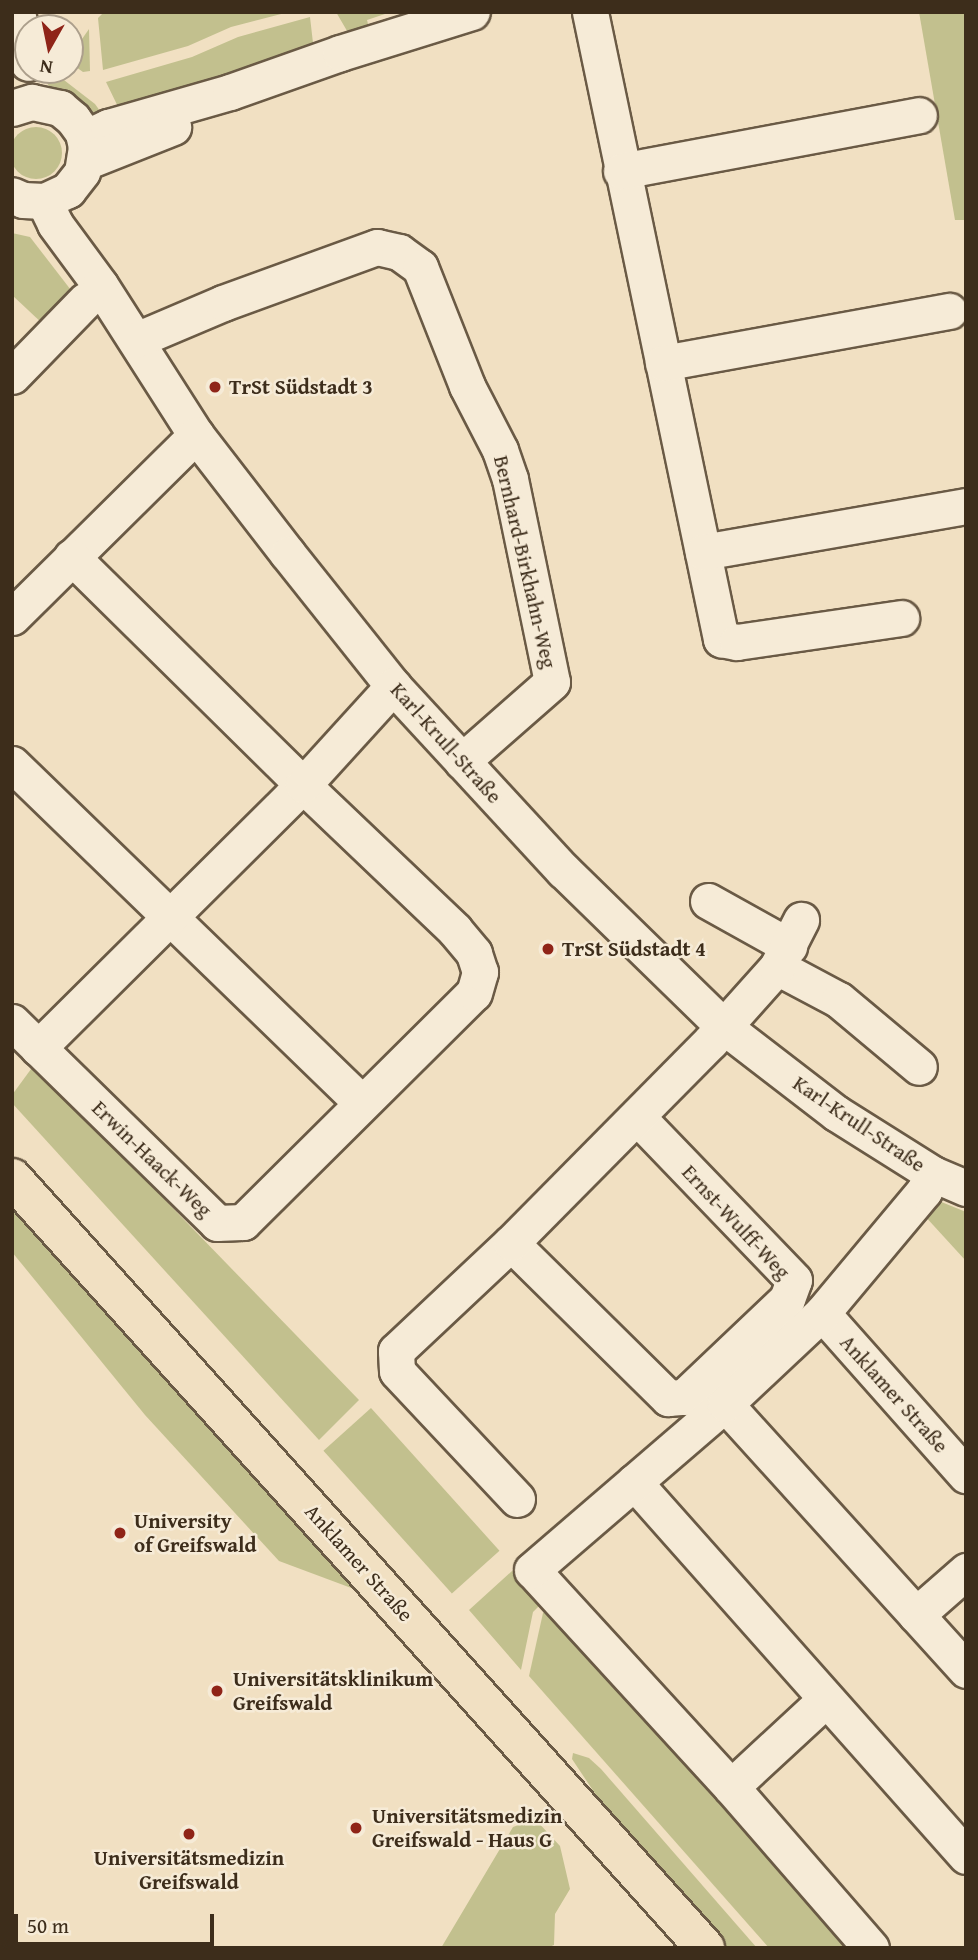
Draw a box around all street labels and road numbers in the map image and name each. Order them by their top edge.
street label: Bernhard-Birkhahn-Weg [488,453,562,671]
street label: Karl-Krull-Straße [385,677,507,809]
street label: Karl-Krull-Straße [788,1071,930,1177]
street label: Erwin-Haack-Weg [87,1095,217,1223]
street label: Ernst-Wulff-Weg [677,1160,795,1284]
street label: Anklamer Straße [835,1330,953,1458]
street label: Anklamer Straße [300,1499,418,1627]

